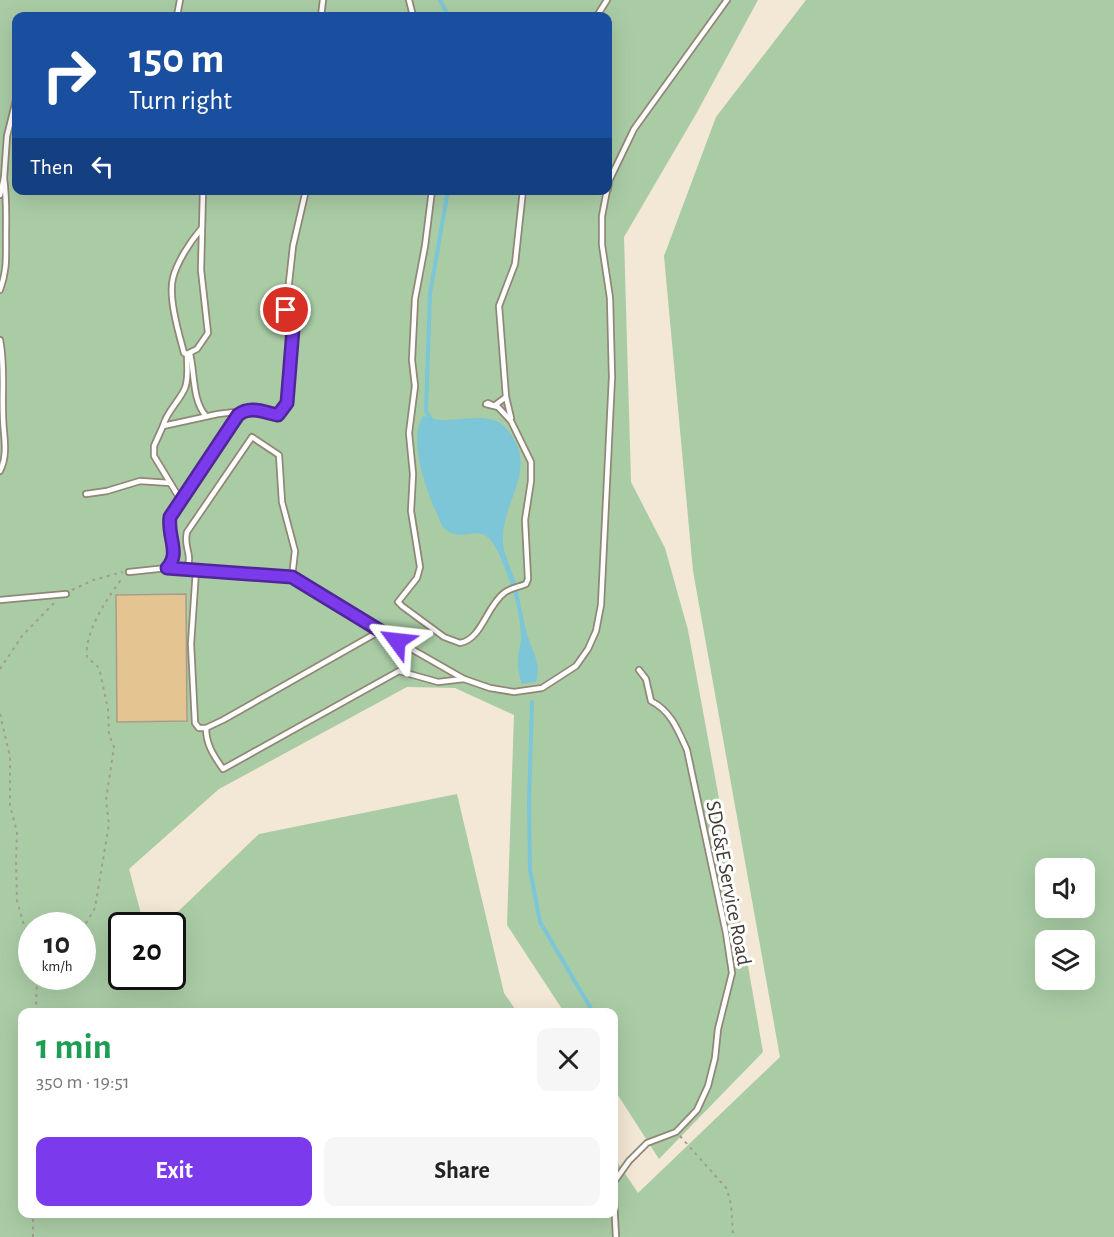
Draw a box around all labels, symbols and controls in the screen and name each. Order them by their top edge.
icon: right [30,36,108,114]
text: 150 m [129,38,224,80]
text: Turn right [129,87,232,114]
icon: left [86,150,119,183]
text: Then [30,156,74,178]
pin [260,284,311,335]
icon: arrive [269,293,302,326]
position arrow [365,609,429,673]
street label: SDG&E Service Road [702,799,755,967]
map controls [1035,858,1095,990]
button: sound [1035,858,1095,918]
speed limit sign: 20 [108,912,186,990]
text: 10 [44,929,70,959]
button: layers [1035,930,1095,990]
text: km/h [42,959,72,974]
button: close [537,1028,600,1091]
text: 1 min [36,1029,112,1065]
text: 350 m · 19:51 [36,1072,130,1092]
button: Exit [36,1137,312,1206]
button: Share [324,1137,600,1206]

